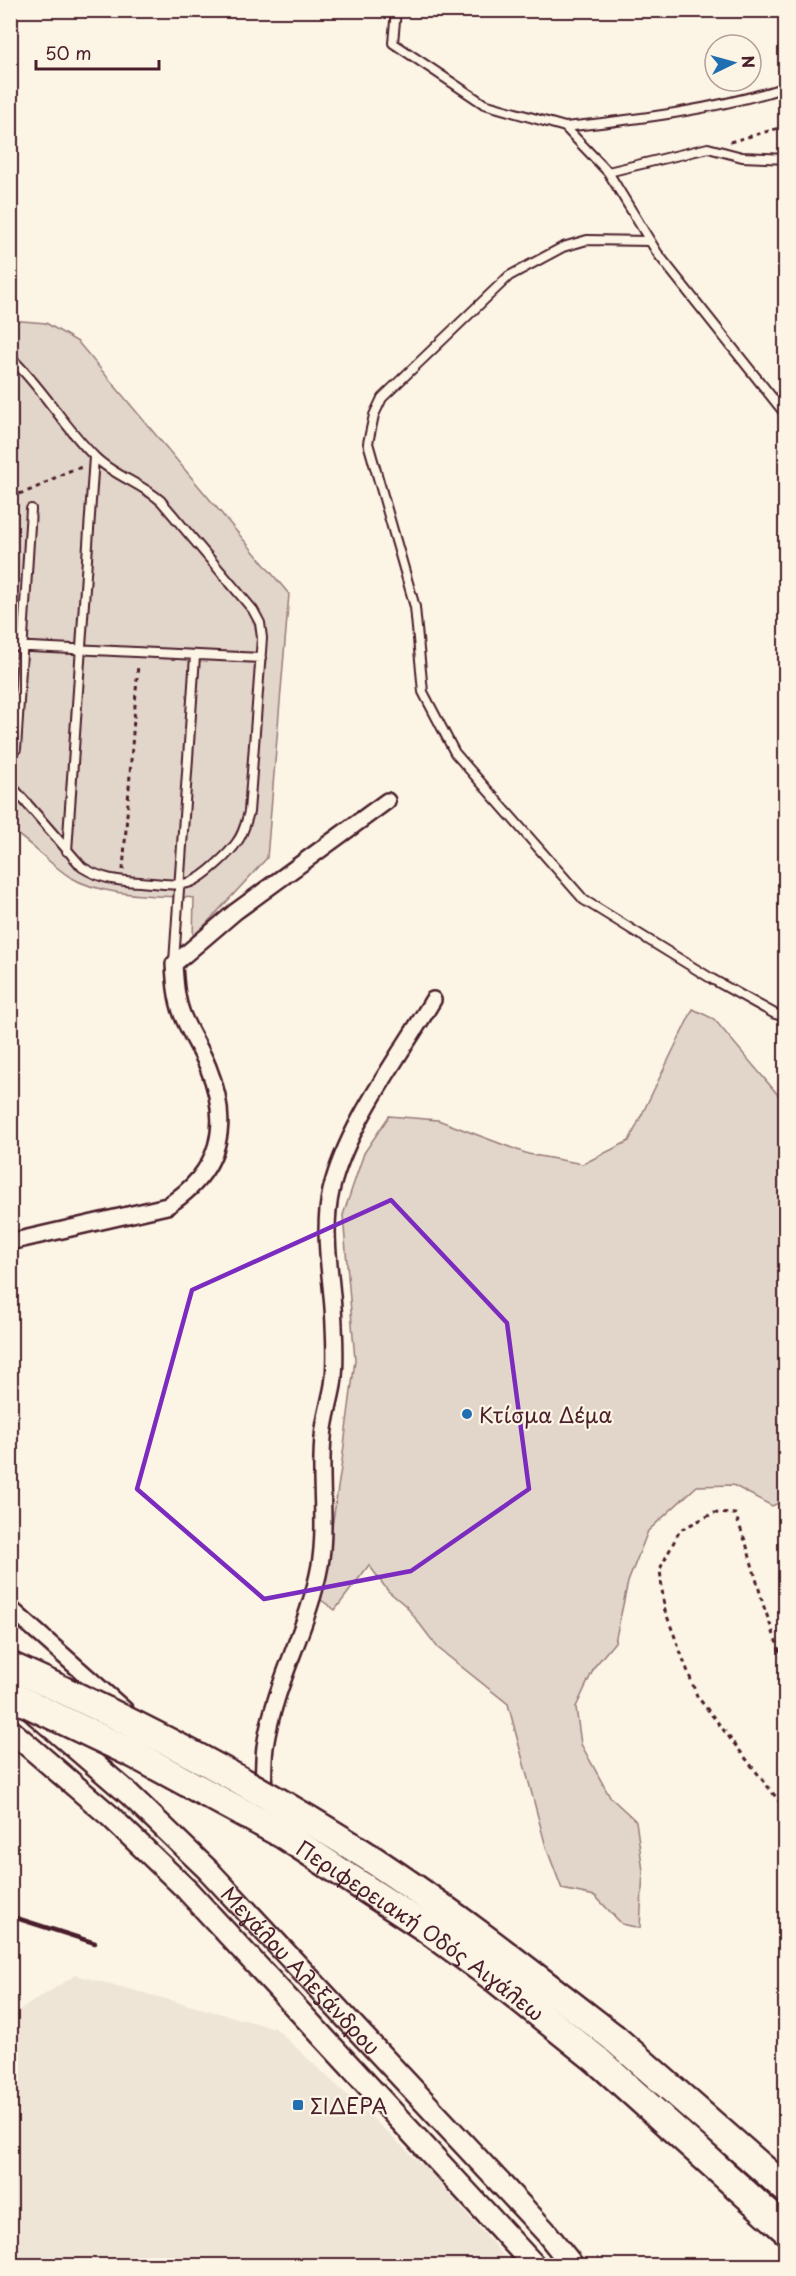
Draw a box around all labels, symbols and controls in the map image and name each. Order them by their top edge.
scale bar [36,33,159,71]
north arrow [703,33,763,93]
text: 50 m [45,39,92,66]
text: N [736,54,761,69]
place label: Κτίσμα Δέμα [479,1398,612,1430]
marker: Κτίσμα Δέμα [460,1407,474,1421]
street label: Περιφερειακή Οδός Αιγάλεω [290,1831,552,2028]
street label: Μεγάλου Αλεξάνδρου [214,1878,388,2062]
place label: ΣΙΔΕΡΑ [310,2089,388,2121]
marker: ΣΙΔΕΡΑ [291,2098,305,2112]

